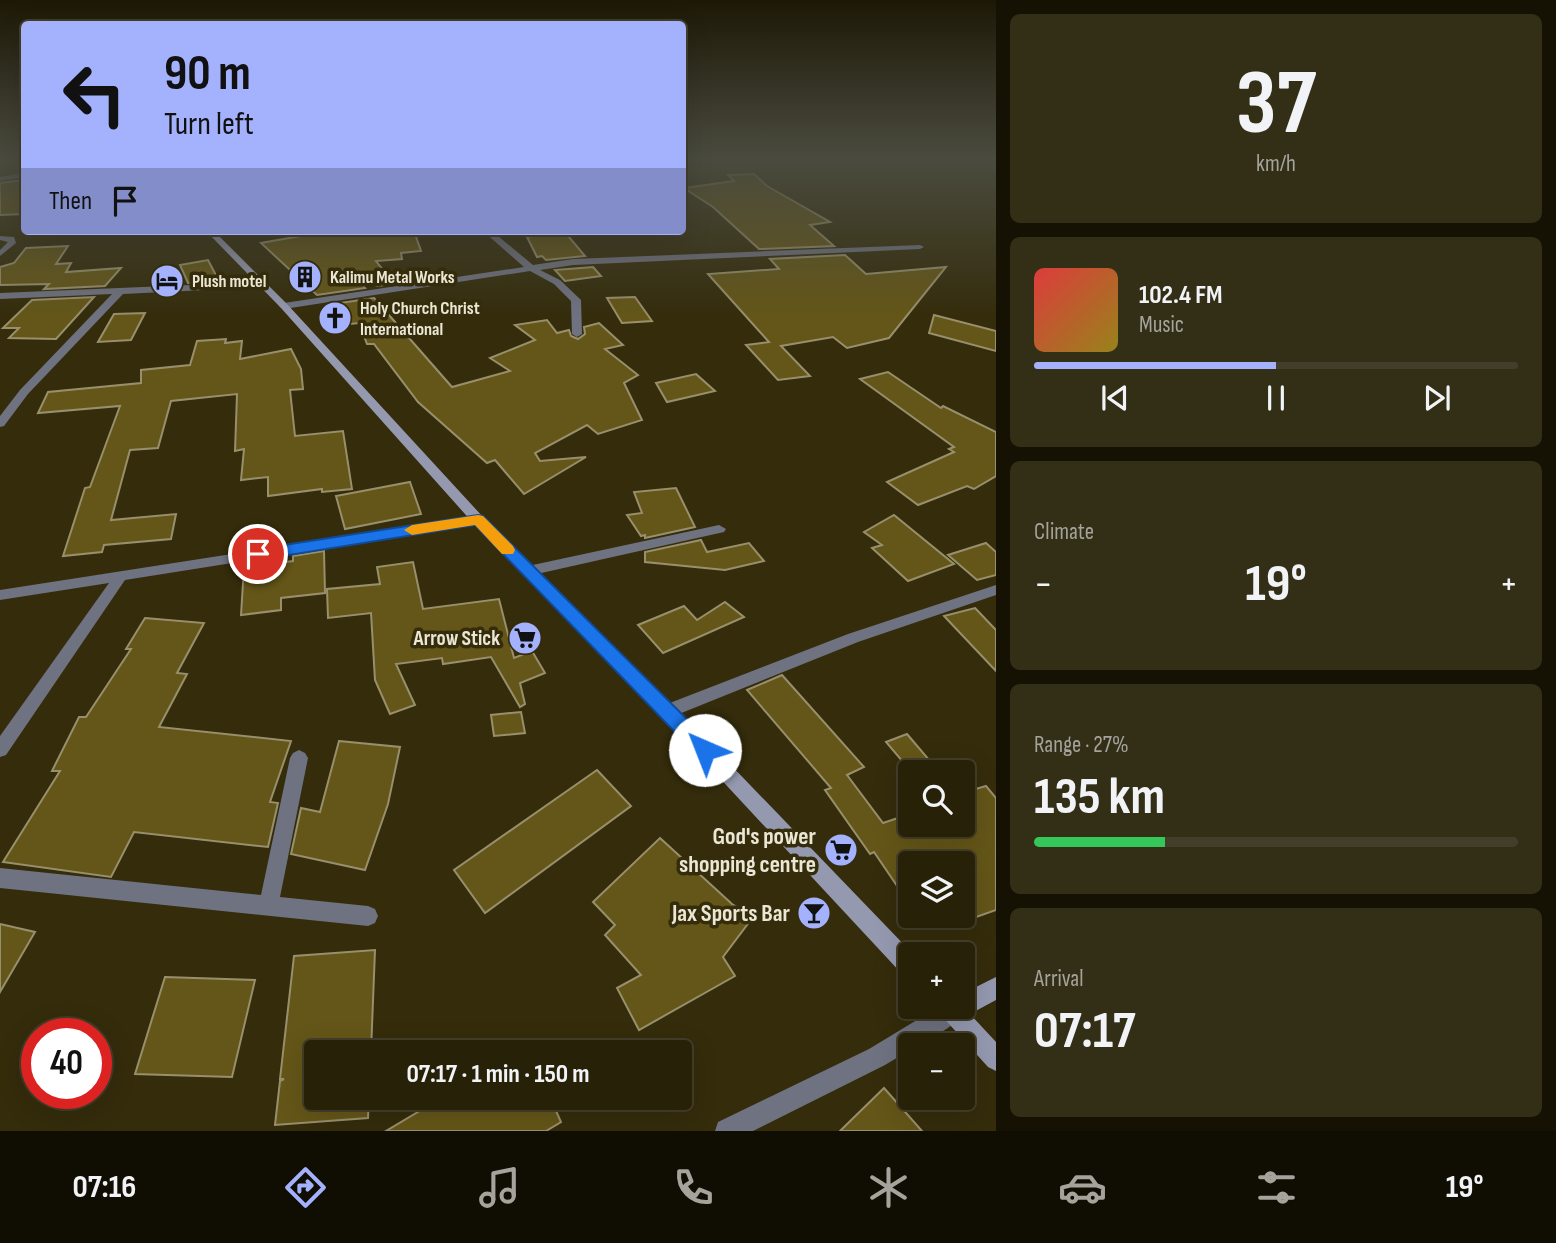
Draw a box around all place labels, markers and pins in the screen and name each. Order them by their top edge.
building icon: Kalimu Metal Works [286,258,324,296]
hotel icon: Plush motel [148,262,186,300]
place label: Kalimu Metal Works [330,267,455,288]
place label: Plush motel [192,271,266,292]
place label: Holy Church Christ International [360,298,480,340]
church icon: Holy Church Christ International [316,299,354,337]
pin [228,524,288,584]
supermarket icon: Arrow Stick [506,619,544,657]
place label: Arrow Stick [413,626,500,651]
place label: God's power shopping centre [679,822,817,879]
supermarket icon: God's power shopping centre [822,831,860,869]
bar icon: Jax Sports Bar [795,894,833,932]
place label: Jax Sports Bar [671,899,791,928]

